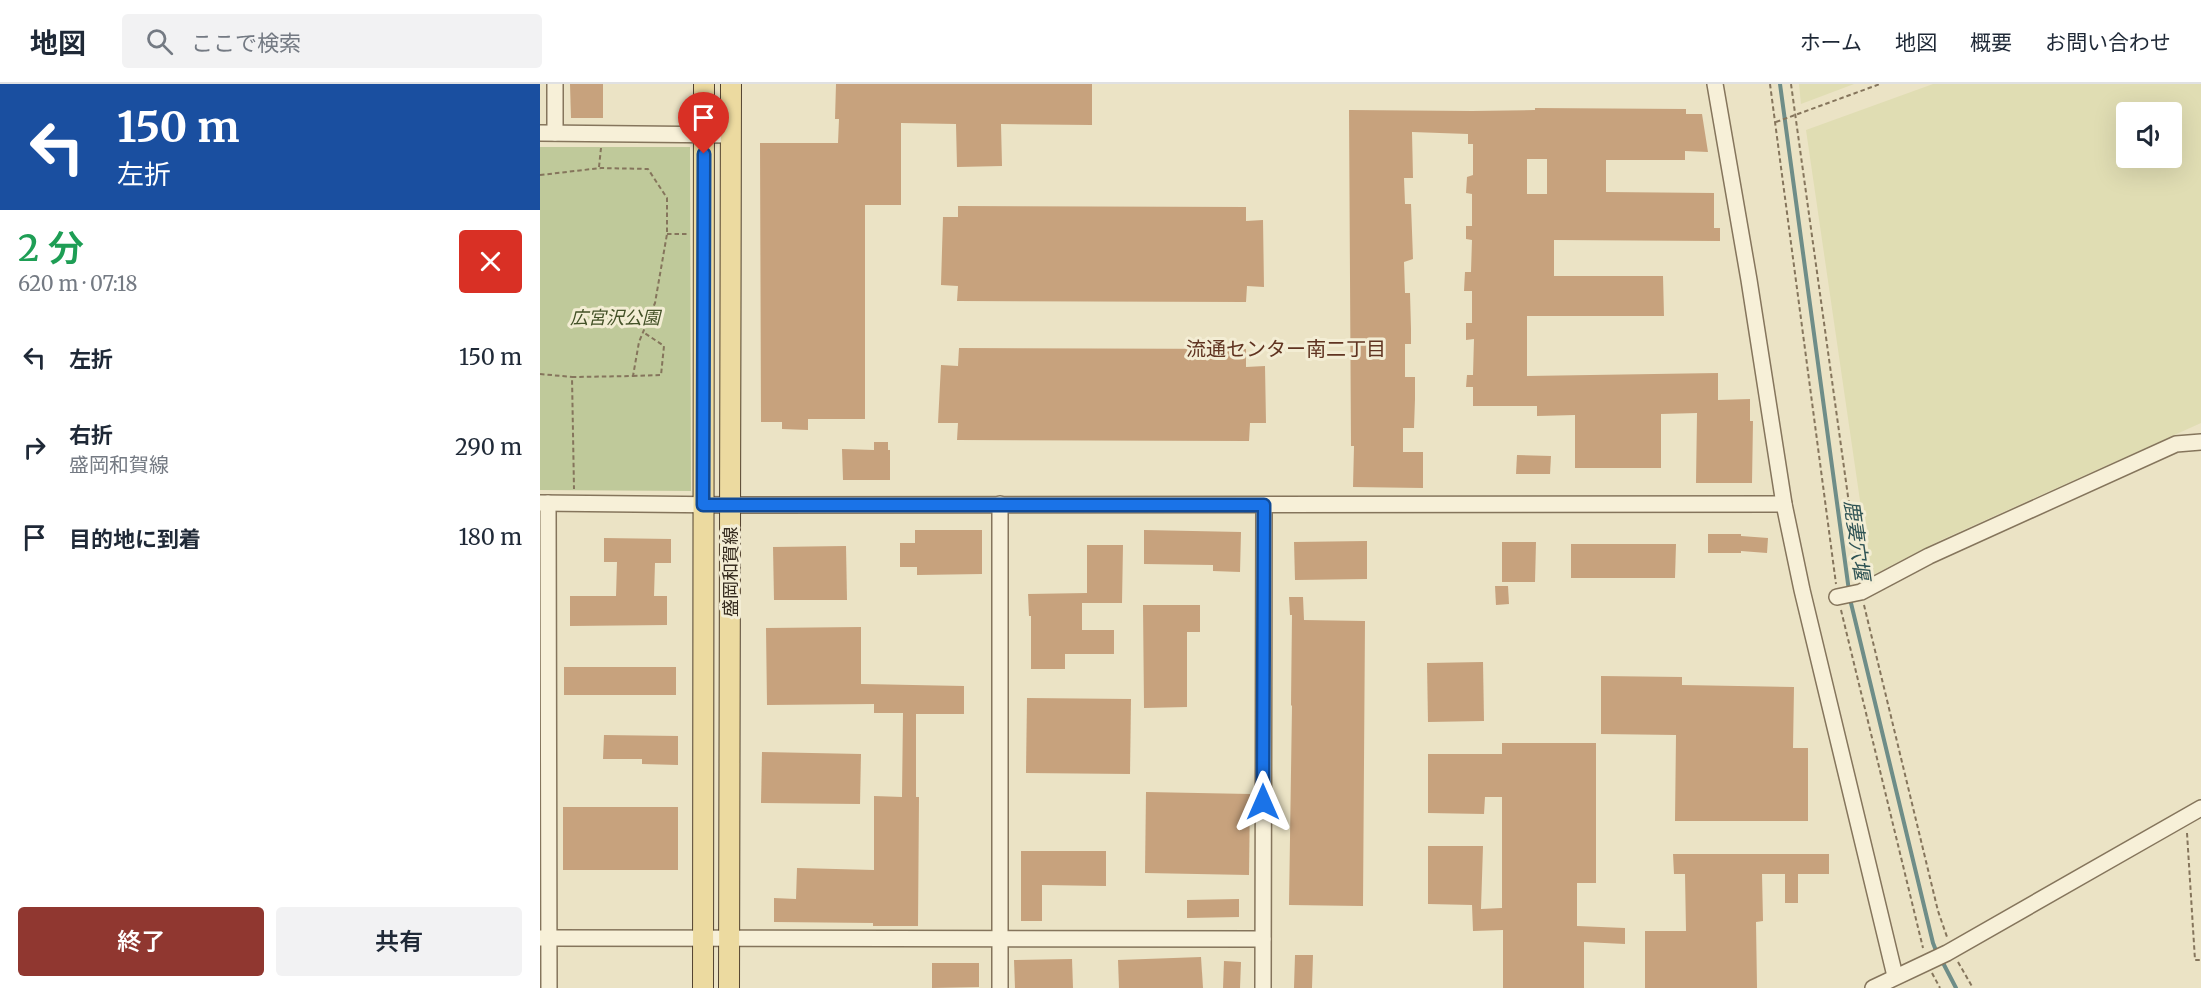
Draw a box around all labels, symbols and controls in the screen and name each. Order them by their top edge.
search box [122,14,542,68]
text: 地図 [30,25,86,61]
icon: search [143,25,176,58]
text: ここで検索 [191,29,301,57]
text: ホーム [1800,29,1862,56]
text: 地図 [1895,29,1937,56]
text: 概要 [1970,29,2012,56]
text: お問い合わせ [2045,29,2171,56]
pin [678,92,729,154]
text: 150 m [117,101,239,153]
icon: arrive [687,101,720,134]
map controls [2116,102,2182,168]
button: sound [2116,102,2182,168]
icon: left [18,108,96,186]
text: 左折 [117,157,171,191]
text: 2 分 [18,226,84,271]
button: close [459,230,522,293]
text: 620 m · 07:18 [18,271,137,296]
park label: 広宮沢公園 [570,306,663,329]
district label: 流通センター南二丁目 [1186,336,1386,361]
icon: left [18,341,51,374]
text: 150 m [459,343,522,371]
text: 左折 [69,345,113,373]
text: 右折 [69,421,113,449]
icon: right [18,431,51,464]
text: 290 m [455,433,522,461]
text: 盛岡和賀線 [69,452,169,477]
water label: 鹿妻穴堰 [1840,499,1876,585]
icon: arrive [18,521,51,554]
text: 180 m [458,523,522,551]
text: 目的地に到着 [69,525,201,553]
street label: 盛岡和賀線 [719,527,742,617]
position arrow [1231,770,1295,834]
button: 終了 [18,907,264,976]
button: 共有 [276,907,522,976]

